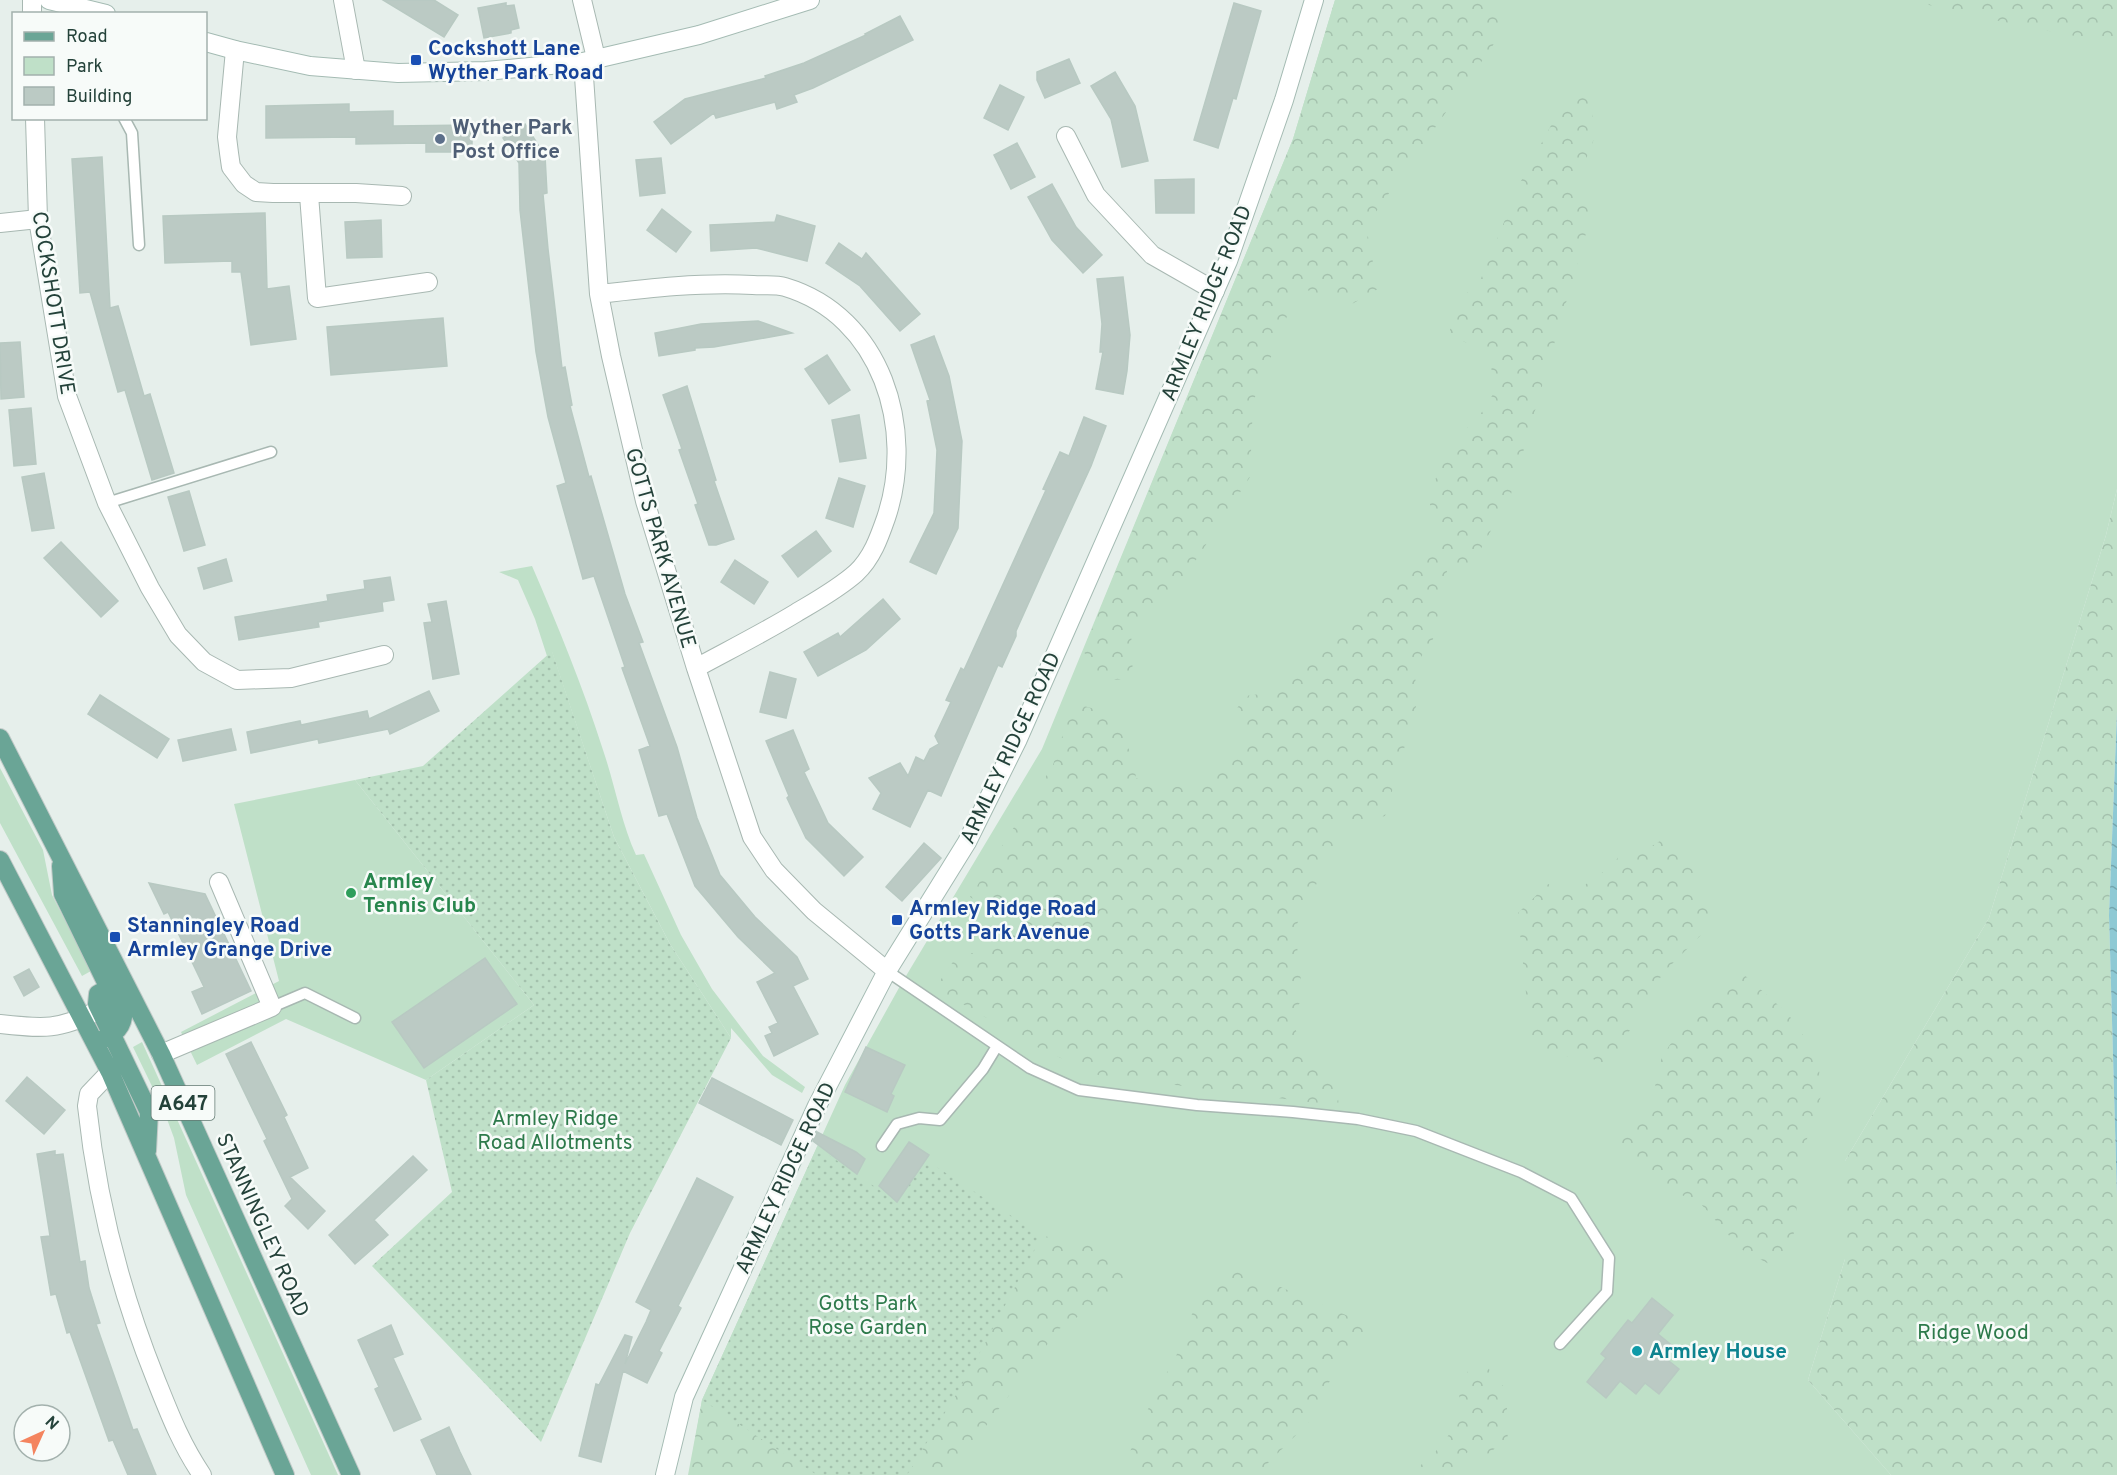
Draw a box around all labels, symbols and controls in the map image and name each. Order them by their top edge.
legend [12,12,207,120]
text: Road [66,26,108,49]
place label: Cockshott Lane Wyther Park Road [428,36,604,87]
marker: Cockshott Lane Wyther Park Road [409,53,423,67]
text: Park [66,56,103,79]
text: Building [66,86,132,109]
place label: Wyther Park Post Office [452,115,573,166]
marker: Wyther Park Post Office [433,132,447,146]
street label: ARMLEY RIDGE ROAD [1156,202,1259,405]
street label: COCKSHOTT DRIVE [25,210,80,397]
street label: GOTTS PARK AVENUE [618,445,701,652]
street label: ARMLEY RIDGE ROAD [955,648,1068,849]
place label: Armley Tennis Club [363,869,476,920]
marker: Armley Tennis Club [344,886,358,900]
place label: Armley Ridge Road Gotts Park Avenue [909,896,1097,947]
place label: Stanningley Road Armley Grange Drive [127,913,332,964]
marker: Armley Ridge Road Gotts Park Avenue [890,913,904,927]
marker: Stanningley Road Armley Grange Drive [108,930,122,944]
street label: ARMLEY RIDGE ROAD [730,1078,843,1279]
road number: A647 [152,1086,214,1120]
park label: Armley Ridge Road Allotments [477,1106,633,1157]
street label: STANNINGLEY ROAD [209,1129,314,1322]
park label: Gotts Park Rose Garden [808,1291,928,1342]
park label: Ridge Wood [1917,1320,2029,1347]
place label: Armley House [1649,1339,1787,1366]
marker: Armley House [1630,1344,1644,1358]
north arrow [12,1403,72,1463]
text: N [40,1413,62,1435]

